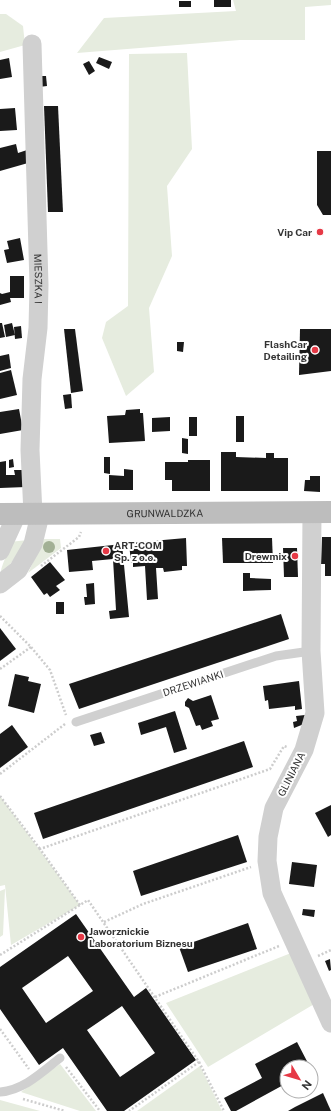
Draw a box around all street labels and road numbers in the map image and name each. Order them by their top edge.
street label: MIESZKA I [32,254,45,304]
street label: GRUNWALDZKA [127,507,203,519]
street label: DRZEWIANKI [161,668,225,698]
street label: GLINIANA [275,750,307,798]

